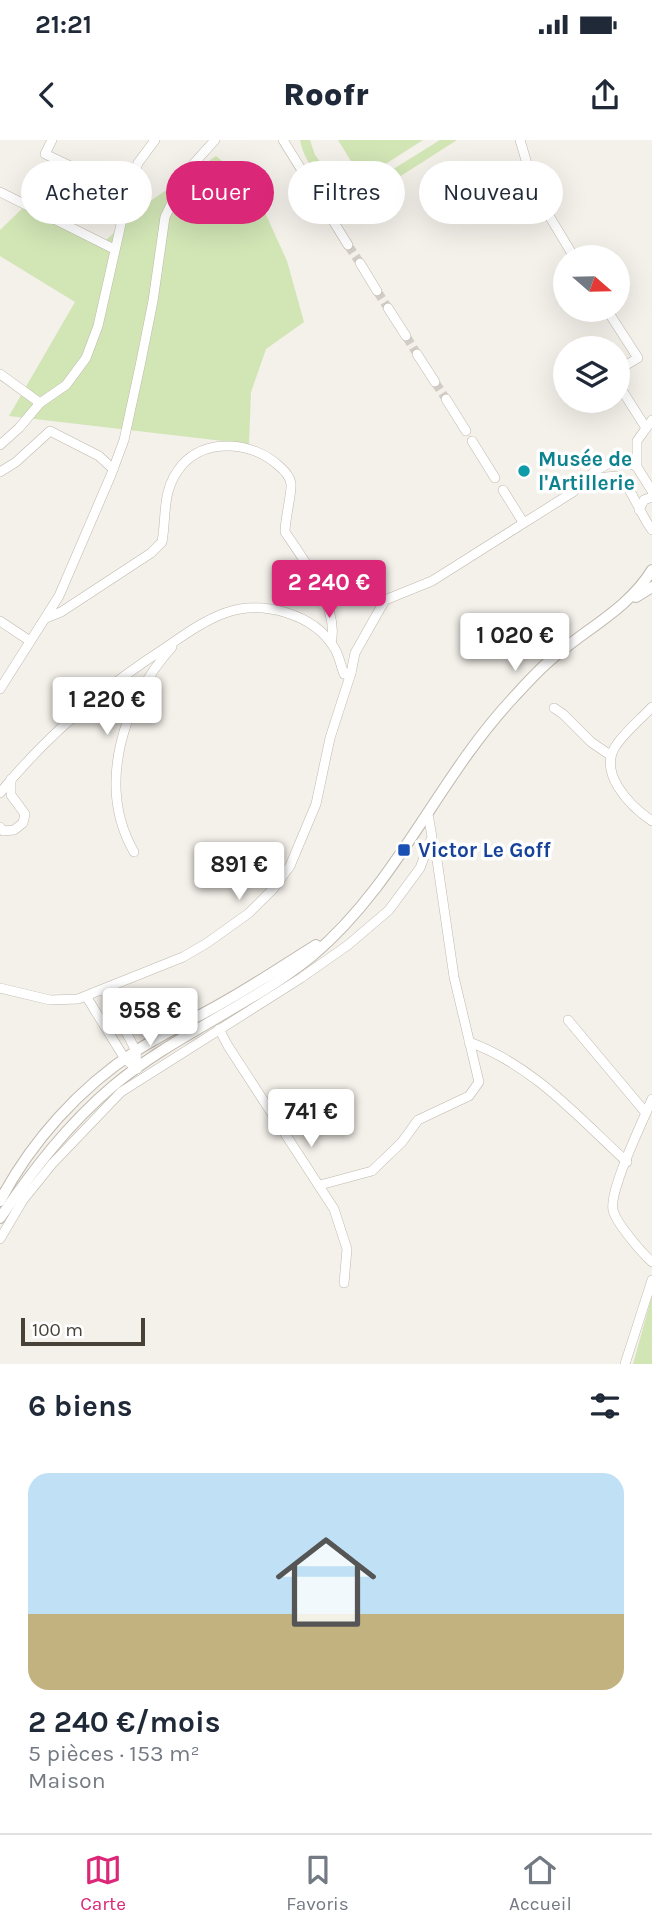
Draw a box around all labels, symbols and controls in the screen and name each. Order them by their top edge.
text: 21:21 [35,9,92,40]
icon: back [28,76,66,114]
text: Roofr [283,76,369,113]
icon: share [586,76,624,114]
chip: Acheter [21,161,152,224]
chip: Louer [166,161,274,224]
chip: Filtres [288,161,405,224]
chip: Nouveau [419,161,563,224]
north arrow [553,245,630,322]
map controls [553,245,630,413]
button: layers [553,336,630,413]
place label: Musée de l'Artillerie [538,447,635,495]
marker: Musée de l'Artillerie [516,463,532,479]
pin: 2 240 € [264,560,394,620]
text: 2 240 € [288,569,370,596]
pin: 1 020 € [450,614,580,673]
text: 1 020 € [476,622,554,649]
pin: 1 220 € [42,678,172,737]
text: 1 220 € [69,686,145,713]
place label: Victor Le Goff [418,838,551,862]
pin: 891 € [190,842,288,902]
marker: Victor Le Goff [396,842,412,858]
text: 891 € [210,851,268,878]
pin: 958 € [101,988,199,1048]
text: 958 € [119,997,181,1024]
pin: 741 € [262,1090,360,1149]
text: 741 € [284,1098,338,1125]
scale bar [21,1315,145,1347]
text: 100 m [32,1319,83,1341]
icon: filters [586,1387,624,1425]
text: 6 biens [28,1388,132,1424]
icon: home [263,1519,389,1645]
text: 2 240 €/mois [28,1704,221,1740]
text: 5 pièces · 153 m² [28,1740,200,1767]
text: Maison [28,1767,106,1794]
tab: Carte [80,1851,126,1915]
tab: Favoris [286,1851,349,1915]
tab: Accueil [509,1851,572,1915]

